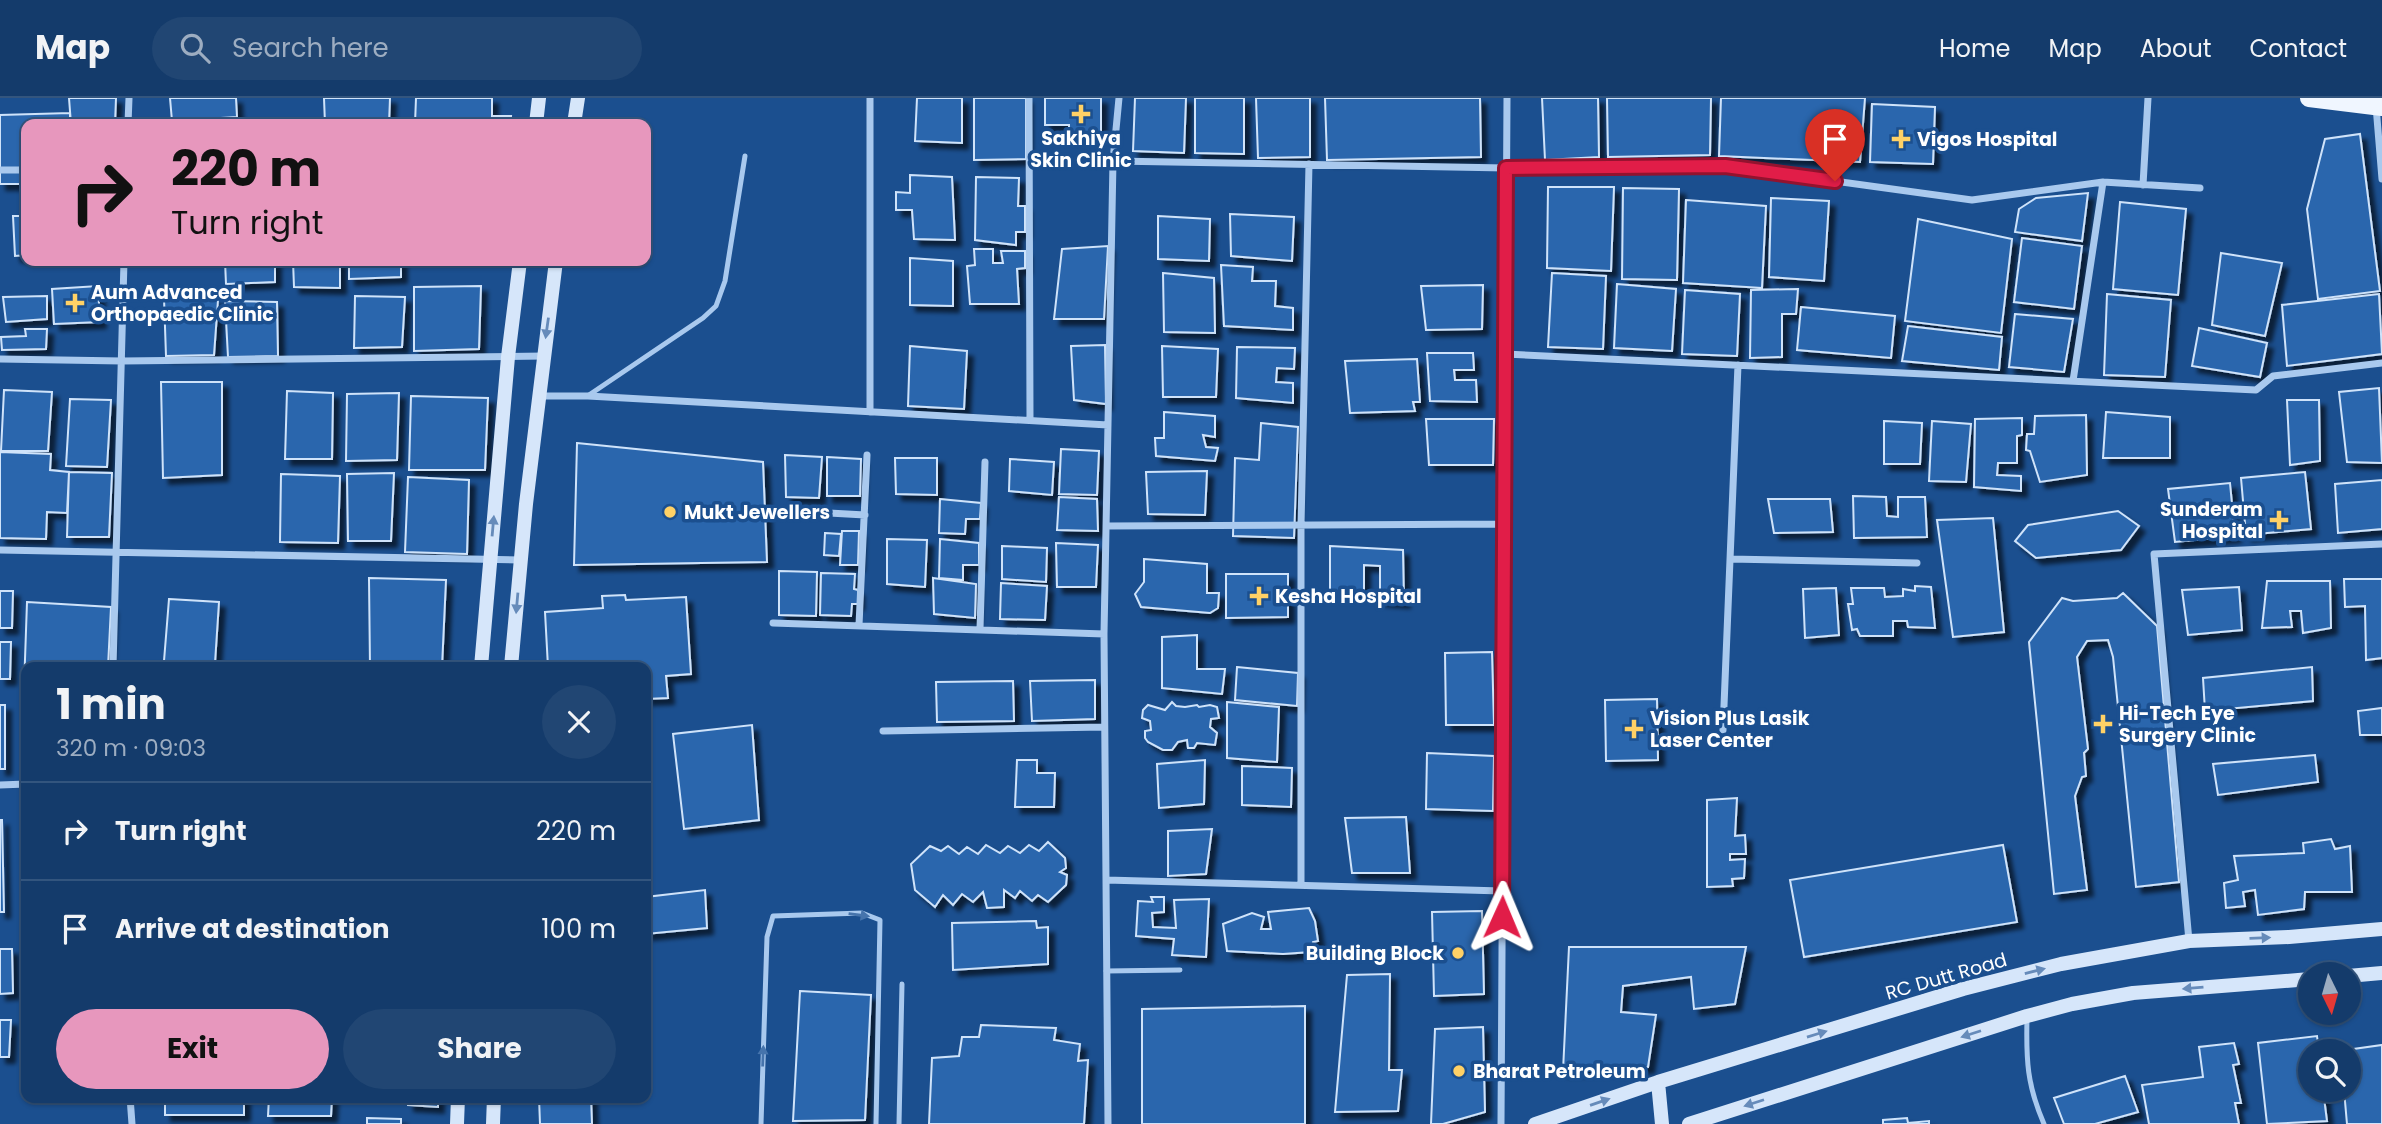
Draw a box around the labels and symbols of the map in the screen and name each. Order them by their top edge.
marker: Sakhiya Skin Clinic [1071,104,1091,124]
pin [1805,109,1865,181]
place label: Sakhiya Skin Clinic [1030,125,1132,174]
place label: Vigos Hospital [1917,126,2057,153]
marker: Vigos Hospital [1891,129,1911,149]
place label: Aum Advanced Orthopaedic Clinic [91,279,274,328]
marker: Aum Advanced Orthopaedic Clinic [65,293,85,313]
one-way arrow [542,318,553,340]
place label: Sunderam Hospital [2160,496,2263,545]
place label: Mukt Jewellers [684,499,830,526]
marker: Mukt Jewellers [662,504,678,520]
marker: Sunderam Hospital [2269,510,2289,530]
one-way arrow [488,514,499,536]
place label: Kesha Hospital [1275,583,1422,610]
marker: Kesha Hospital [1249,586,1269,606]
one-way arrow [511,592,522,614]
place label: Hi-Tech Eye Surgery Clinic [2119,700,2256,749]
place label: Vision Plus Lasik Laser Center [1650,705,1810,754]
marker: Hi-Tech Eye Surgery Clinic [2093,714,2113,734]
marker: Vision Plus Lasik Laser Center [1624,719,1644,739]
position arrow [1465,880,1539,954]
one-way arrow [849,910,871,921]
one-way arrow [2249,933,2271,944]
place label: Building Block [1306,940,1444,967]
marker: Building Block [1450,945,1466,961]
street label: RC Dutt Road [1882,946,2010,1007]
north arrow [2298,962,2361,1026]
one-way arrow [2025,965,2046,975]
one-way arrow [2182,983,2204,994]
one-way arrow [1806,1028,1827,1039]
one-way arrow [1960,1029,1981,1039]
one-way arrow [758,1045,769,1067]
place label: Bharat Petroleum [1473,1058,1646,1085]
marker: Bharat Petroleum [1451,1063,1467,1079]
one-way arrow [1589,1096,1610,1107]
one-way arrow [1744,1098,1765,1109]

